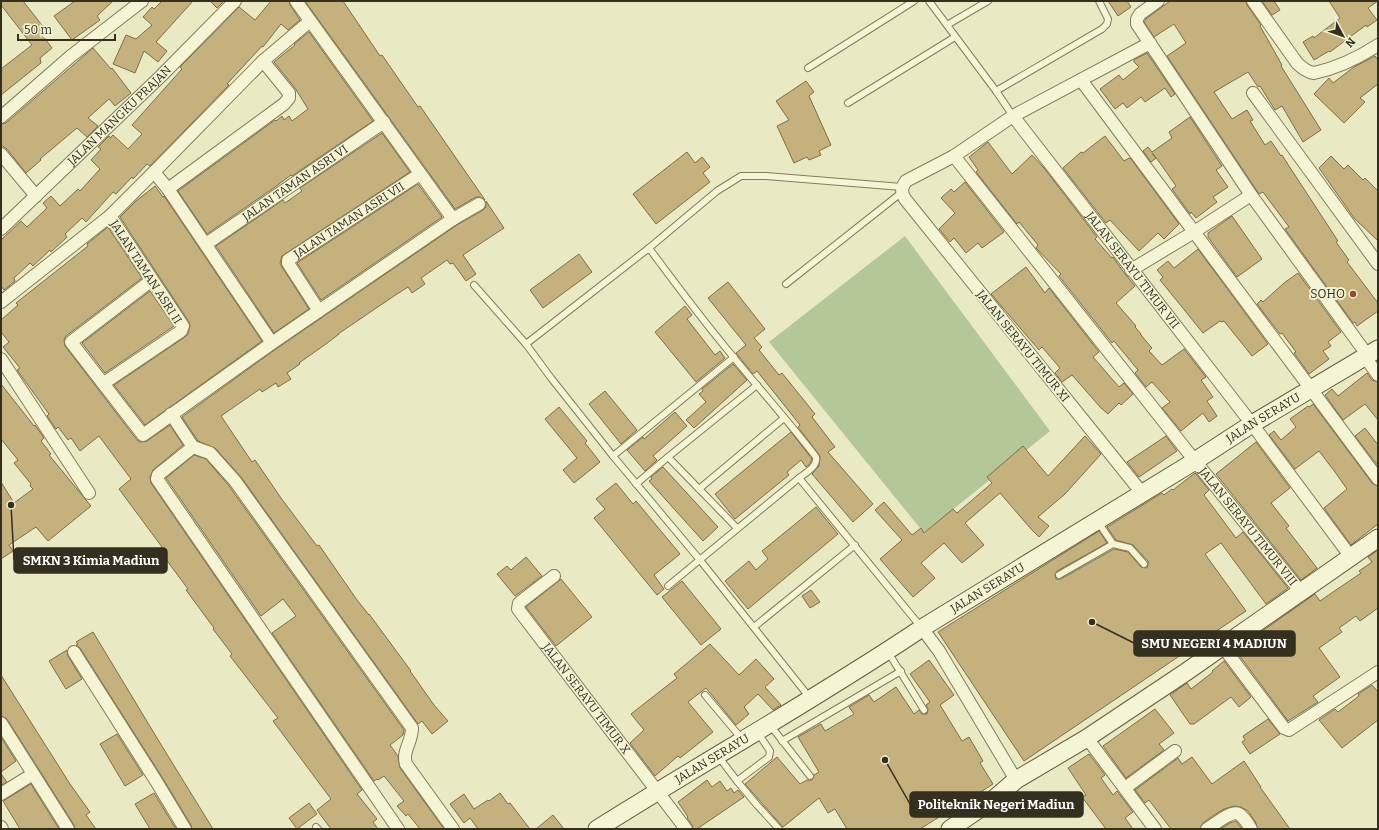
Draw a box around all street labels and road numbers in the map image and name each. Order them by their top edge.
street label: JALAN MANGKU PRAJAN [64,62,175,169]
street label: JALAN TAMAN ASRI VI [239,142,350,225]
street label: JALAN TAMAN ASRI VII [290,179,407,262]
street label: JALAN SERAYU TIMUR VII [1082,208,1182,331]
street label: JALAN TAMAN ASRI II [107,217,185,326]
street label: JALAN SERAYU TIMUR XI [973,287,1072,405]
street label: JALAN SERAYU [1223,390,1303,446]
street label: JALAN SERAYU TIMUR VIII [1195,464,1300,589]
street label: JALAN SERAYU [947,560,1027,616]
street label: JALAN SERAYU TIMUR X [539,640,634,757]
street label: JALAN SERAYU [672,731,752,787]

